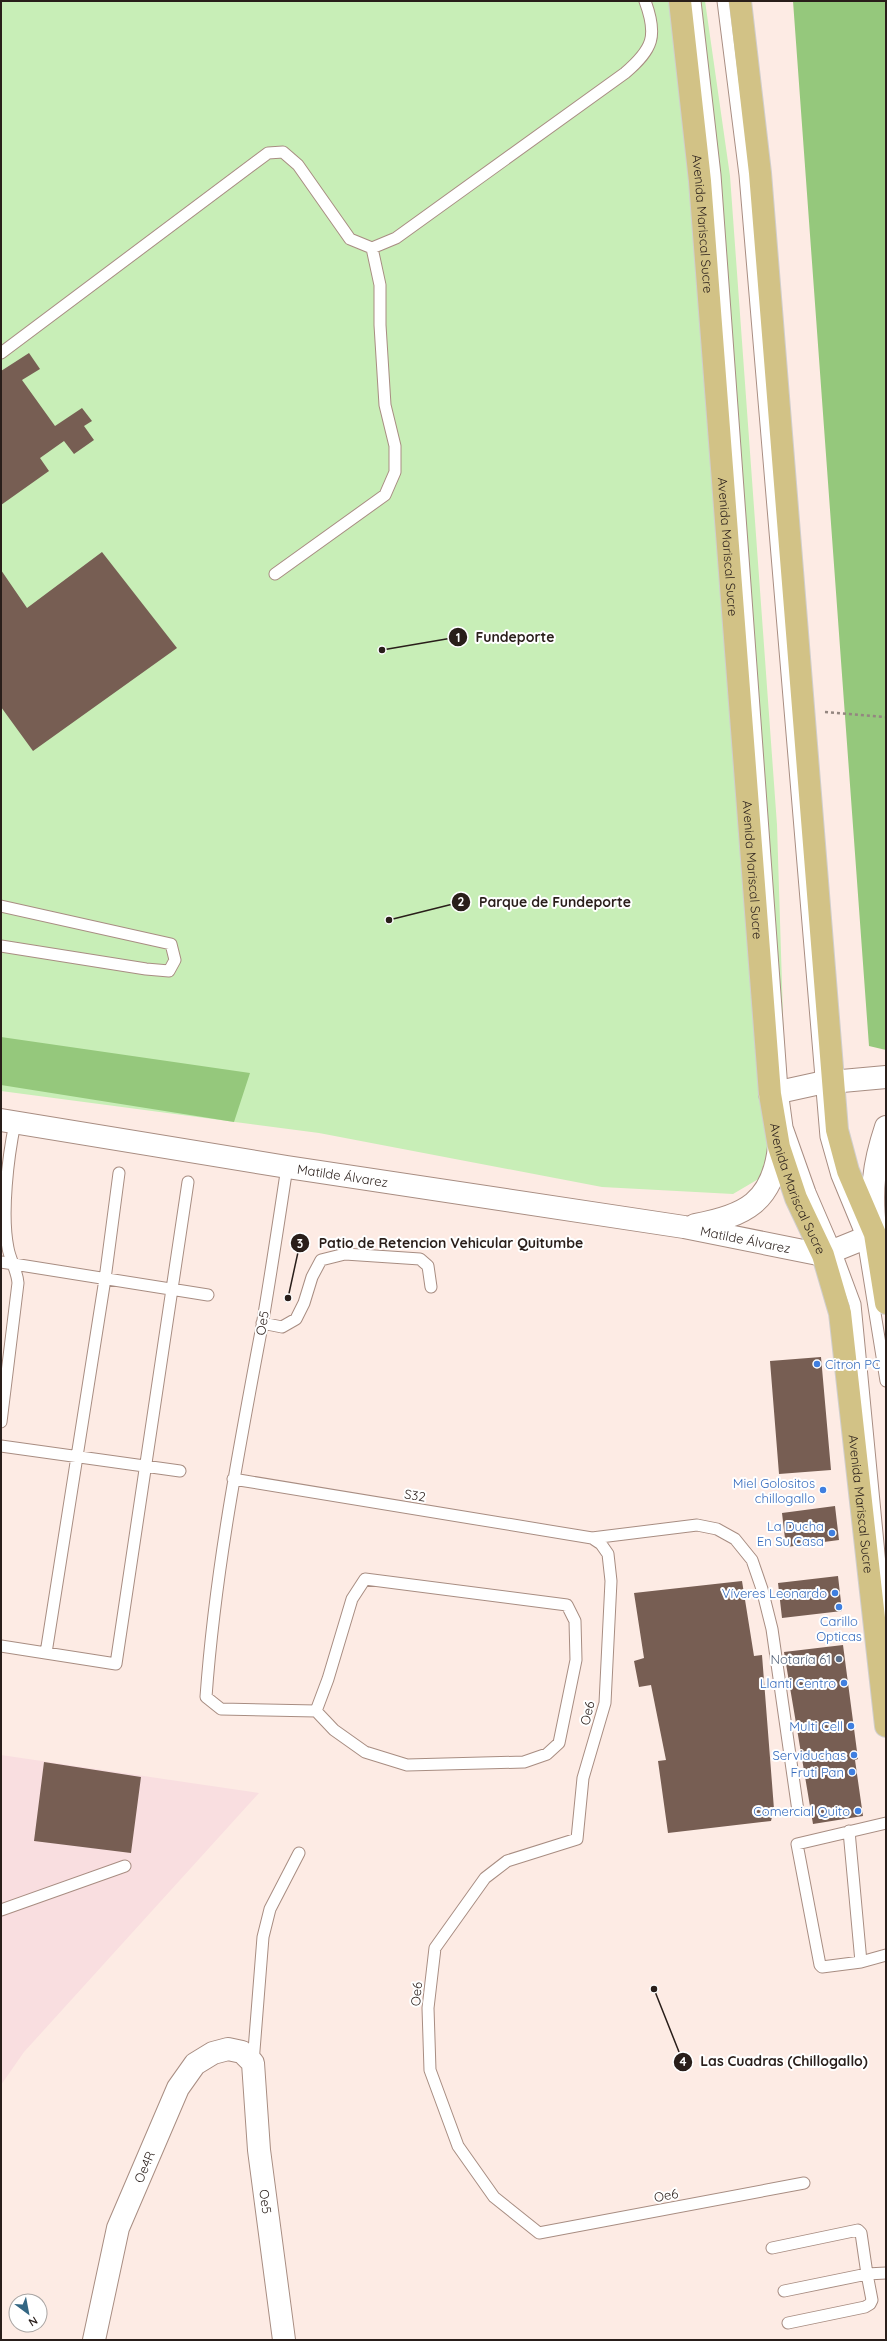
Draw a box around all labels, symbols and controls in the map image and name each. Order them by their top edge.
street label: Avenida Mariscal Sucre [689,154,717,294]
street label: Avenida Mariscal Sucre [715,477,741,617]
callout: Fundeporte [448,624,563,650]
text: Fundeporte [476,628,554,646]
text: 1 [456,630,460,645]
street label: Avenida Mariscal Sucre [740,800,766,940]
callout: Parque de Fundeporte [451,889,639,915]
text: Parque de Fundeporte [479,893,631,911]
text: 2 [458,894,465,909]
street label: Avenida Mariscal Sucre [767,1122,829,1257]
street label: Matilde Álvarez [296,1161,389,1190]
street label: Matilde Álvarez [699,1222,792,1256]
callout: Patio de Retencion Vehicular Quitumbe [290,1230,591,1256]
text: Patio de Retencion Vehicular Quitumbe [319,1234,583,1252]
text: 3 [297,1236,303,1251]
street label: Oe5 [252,1310,272,1336]
place label: Citron PC [825,1356,881,1372]
marker: Citron PC [812,1359,822,1369]
street label: Avenida Mariscal Sucre [846,1434,877,1574]
place label: Miel Golositos chillogallo [733,1475,815,1506]
street label: S32 [403,1485,427,1505]
marker: Miel Golositos chillogallo [818,1485,828,1495]
place label: La Ducha En Su Casa [757,1518,824,1549]
marker: La Ducha En Su Casa [827,1528,837,1538]
place label: Víveres Leonardo [722,1585,827,1601]
marker: Víveres Leonardo [830,1588,840,1598]
marker: Carillo Opticas [834,1602,844,1612]
place label: Carillo Opticas [816,1613,862,1644]
place label: Notaría 61 [770,1651,831,1667]
marker: Notaría 61 [834,1654,844,1664]
place label: Llanti Centro [760,1675,836,1691]
marker: Llanti Centro [839,1678,849,1688]
street label: Oe6 [576,1699,598,1727]
place label: Multi Cell [789,1718,843,1734]
marker: Multi Cell [846,1721,856,1731]
place label: Serviduchas [772,1747,846,1763]
marker: Serviduchas [849,1750,859,1760]
place label: Fruti Pan [791,1764,844,1780]
marker: Fruti Pan [847,1767,857,1777]
place label: Comercial Quito [753,1803,850,1819]
marker: Comercial Quito [853,1806,863,1816]
street label: Oe6 [407,1981,425,2007]
callout: Las Cuadras (Chillogallo) [673,2049,876,2075]
text: Las Cuadras (Chillogallo) [700,2052,868,2070]
text: 4 [679,2054,687,2069]
street label: Oe4R [130,2148,158,2185]
street label: Oe6 [652,2185,680,2205]
street label: Oe5 [256,2188,275,2215]
north arrow [8,2293,48,2333]
text: N [26,2313,40,2330]

